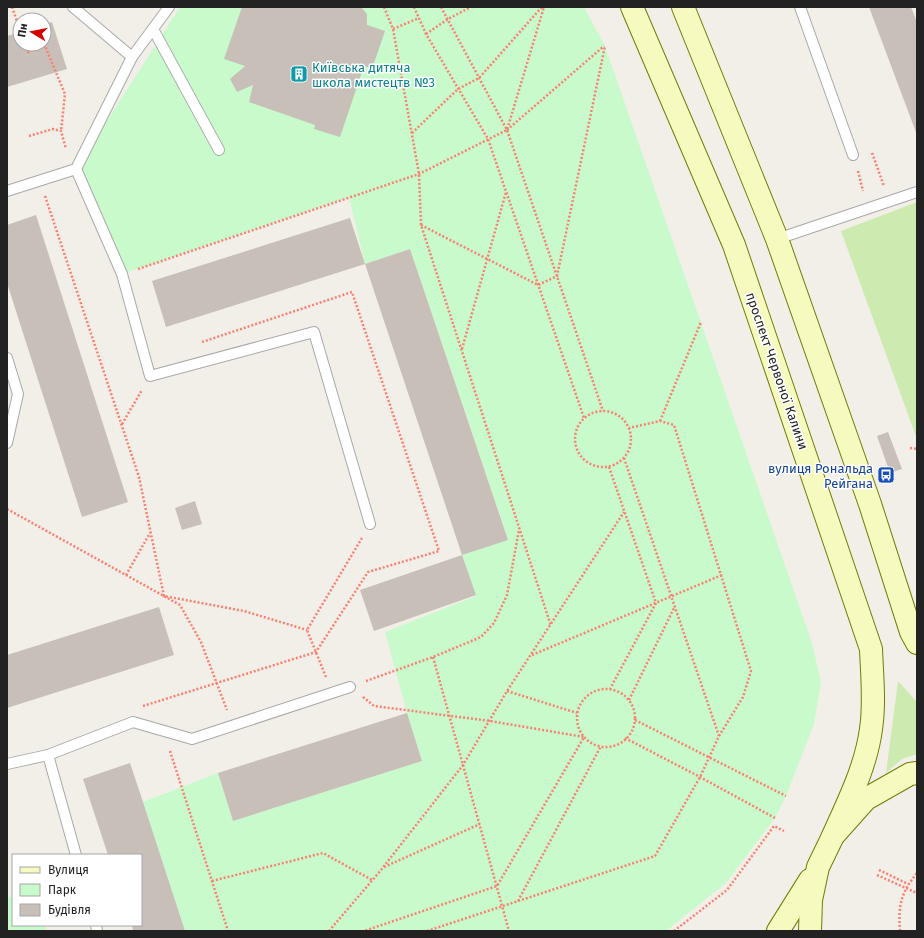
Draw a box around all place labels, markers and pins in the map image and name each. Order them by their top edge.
place label: Київська дитяча школа мистецтв №3 [312,60,435,90]
building icon: Київська дитяча школа мистецтв №3 [289,64,309,84]
place label: вулиця Рональда Рейгана [768,461,873,491]
bus stop icon: вулиця Рональда Рейгана [876,465,896,485]

